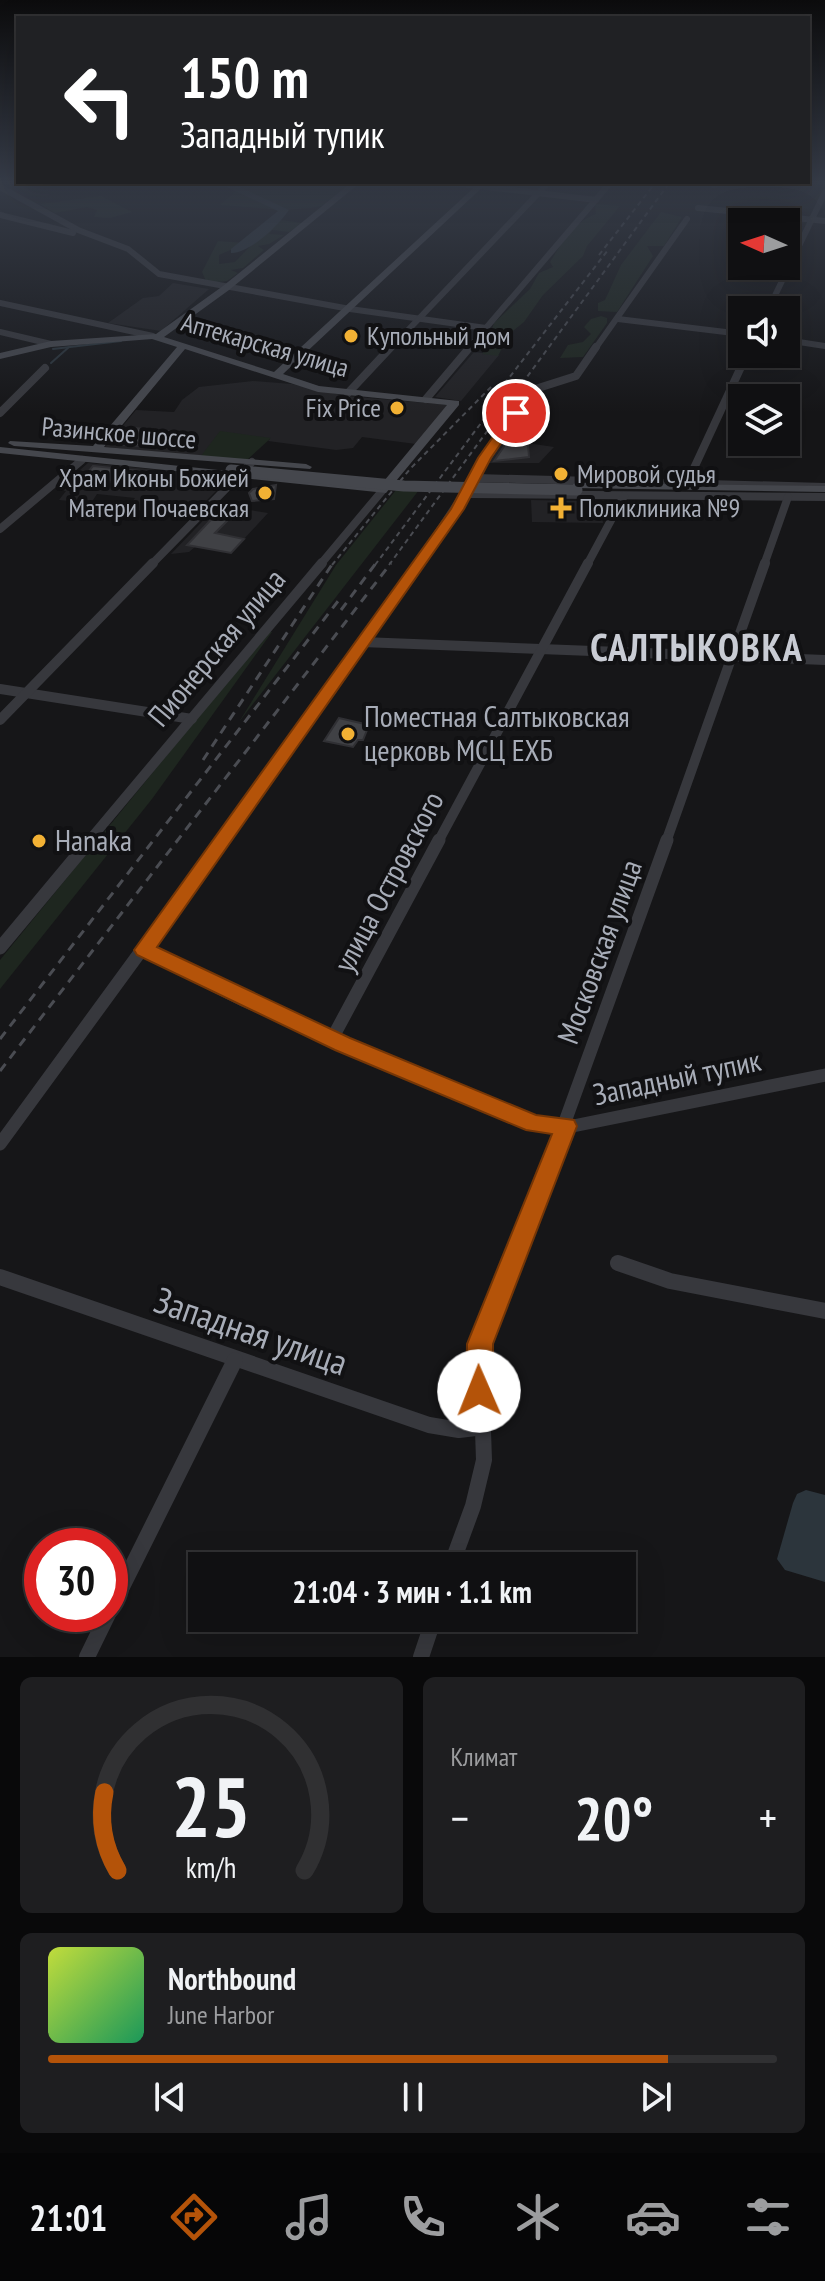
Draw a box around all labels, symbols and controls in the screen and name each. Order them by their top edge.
text: 150 m [180,41,309,113]
icon: left [48,48,152,152]
text: Западный тупик [180,111,384,158]
north arrow [728,208,800,280]
map controls [728,208,800,456]
button: sound [728,296,800,368]
street label: Аптекарская улица [178,305,353,384]
place label: Купольный дом [367,319,511,352]
marker: Купольный дом [342,327,360,345]
pin [482,379,550,447]
button: layers [728,384,800,456]
place label: Fix Price [306,391,381,424]
icon: arrive [494,391,538,435]
marker: Fix Price [388,399,406,417]
street label: Разинское шоссе [40,409,198,456]
place label: Мировой судья [577,457,716,490]
place label: Храм Иконы Божией Матери Почаевская [59,461,249,524]
marker: Мировой судья [552,465,570,483]
marker: Храм Иконы Божией Матери Почаевская [256,484,274,502]
place label: Поликлиника №9 [579,491,740,524]
marker: Поликлиника №9 [550,497,572,519]
street label: Пионерская улица [139,560,293,734]
district label: САЛТЫКОВКА [590,622,804,671]
place label: Поместная Салтыковская церковь МСЦ ЕХБ [364,696,630,769]
marker: Поместная Салтыковская церковь МСЦ ЕХБ [339,725,357,743]
street label: улица Островского [324,784,452,978]
place label: Hanaka [55,820,132,859]
marker: Hanaka [30,832,48,850]
street label: Московская улица [547,854,650,1049]
street label: Западный тупик [589,1040,764,1113]
street label: Западная улица [149,1276,354,1385]
position arrow [437,1349,521,1433]
speed limit sign: 30 [24,1528,128,1632]
text: 21:04 · 3 мин · 1.1 km [292,1572,532,1611]
text: Климат [451,1740,517,1773]
text: 25 [171,1752,251,1860]
text: 20° [574,1779,653,1857]
text: − [451,1789,469,1846]
text: + [759,1789,777,1846]
text: km/h [186,1849,237,1886]
text: Northbound [168,1959,296,1998]
text: June Harbor [168,1998,274,2031]
icon: previous [148,2075,192,2119]
icon: pause [391,2075,435,2119]
icon: next [634,2075,678,2119]
icon: directions [166,2189,222,2245]
icon: music [281,2189,337,2245]
icon: phone [395,2189,451,2245]
icon: climate [510,2189,566,2245]
icon: car [625,2189,681,2245]
icon: filters [740,2189,796,2245]
text: 21:01 [29,2194,107,2241]

